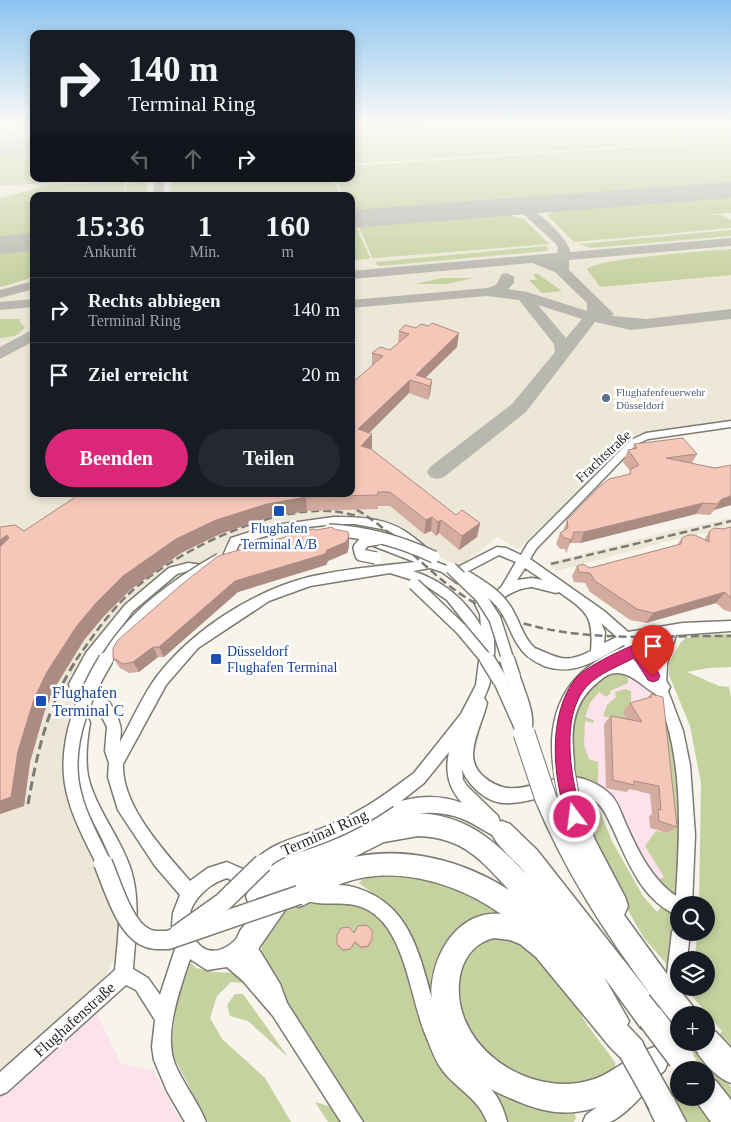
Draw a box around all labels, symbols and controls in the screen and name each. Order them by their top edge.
icon: right [45,50,110,115]
text: 140 m [128,50,218,89]
text: Terminal Ring [128,91,255,116]
icon: left [126,145,154,173]
icon: ahead [179,145,207,173]
icon: right [232,145,260,173]
text: 15:36 [75,209,145,242]
text: 1 [197,209,212,242]
text: 160 [265,209,310,242]
text: Ankunft [83,243,136,260]
text: Min. [190,243,220,260]
text: m [281,243,294,260]
text: Rechts abbiegen [88,290,220,311]
icon: right [45,296,73,324]
text: 140 m [292,299,340,320]
text: Terminal Ring [88,312,181,329]
icon: arrive [45,361,73,389]
text: Ziel erreicht [88,364,188,385]
text: 20 m [301,364,340,385]
place label: Flughafenfeuerwehr Düsseldorf [616,386,706,411]
marker: Flughafenfeuerwehr Düsseldorf [600,392,612,404]
street label: Frachtstraße [573,427,634,485]
button: Beenden [45,429,188,487]
button: Teilen [198,429,340,487]
marker: Flughafen Terminal A/B [272,504,286,518]
place label: Flughafen Terminal A/B [241,521,317,552]
pin [632,625,674,676]
icon: arrive [639,632,667,660]
place label: Düsseldorf Flughafen Terminal [227,644,337,675]
marker: Düsseldorf Flughafen Terminal [209,652,223,666]
place label: Flughafen Terminal C [52,684,124,719]
marker: Flughafen Terminal C [34,694,48,708]
position arrow [548,790,600,842]
street label: Terminal Ring [278,806,370,860]
map controls [670,896,715,1106]
button: search [670,896,715,941]
button: layers [670,951,715,996]
street label: Flughafenstraße [30,979,119,1061]
button: + [670,1006,715,1051]
button: − [670,1061,715,1106]

